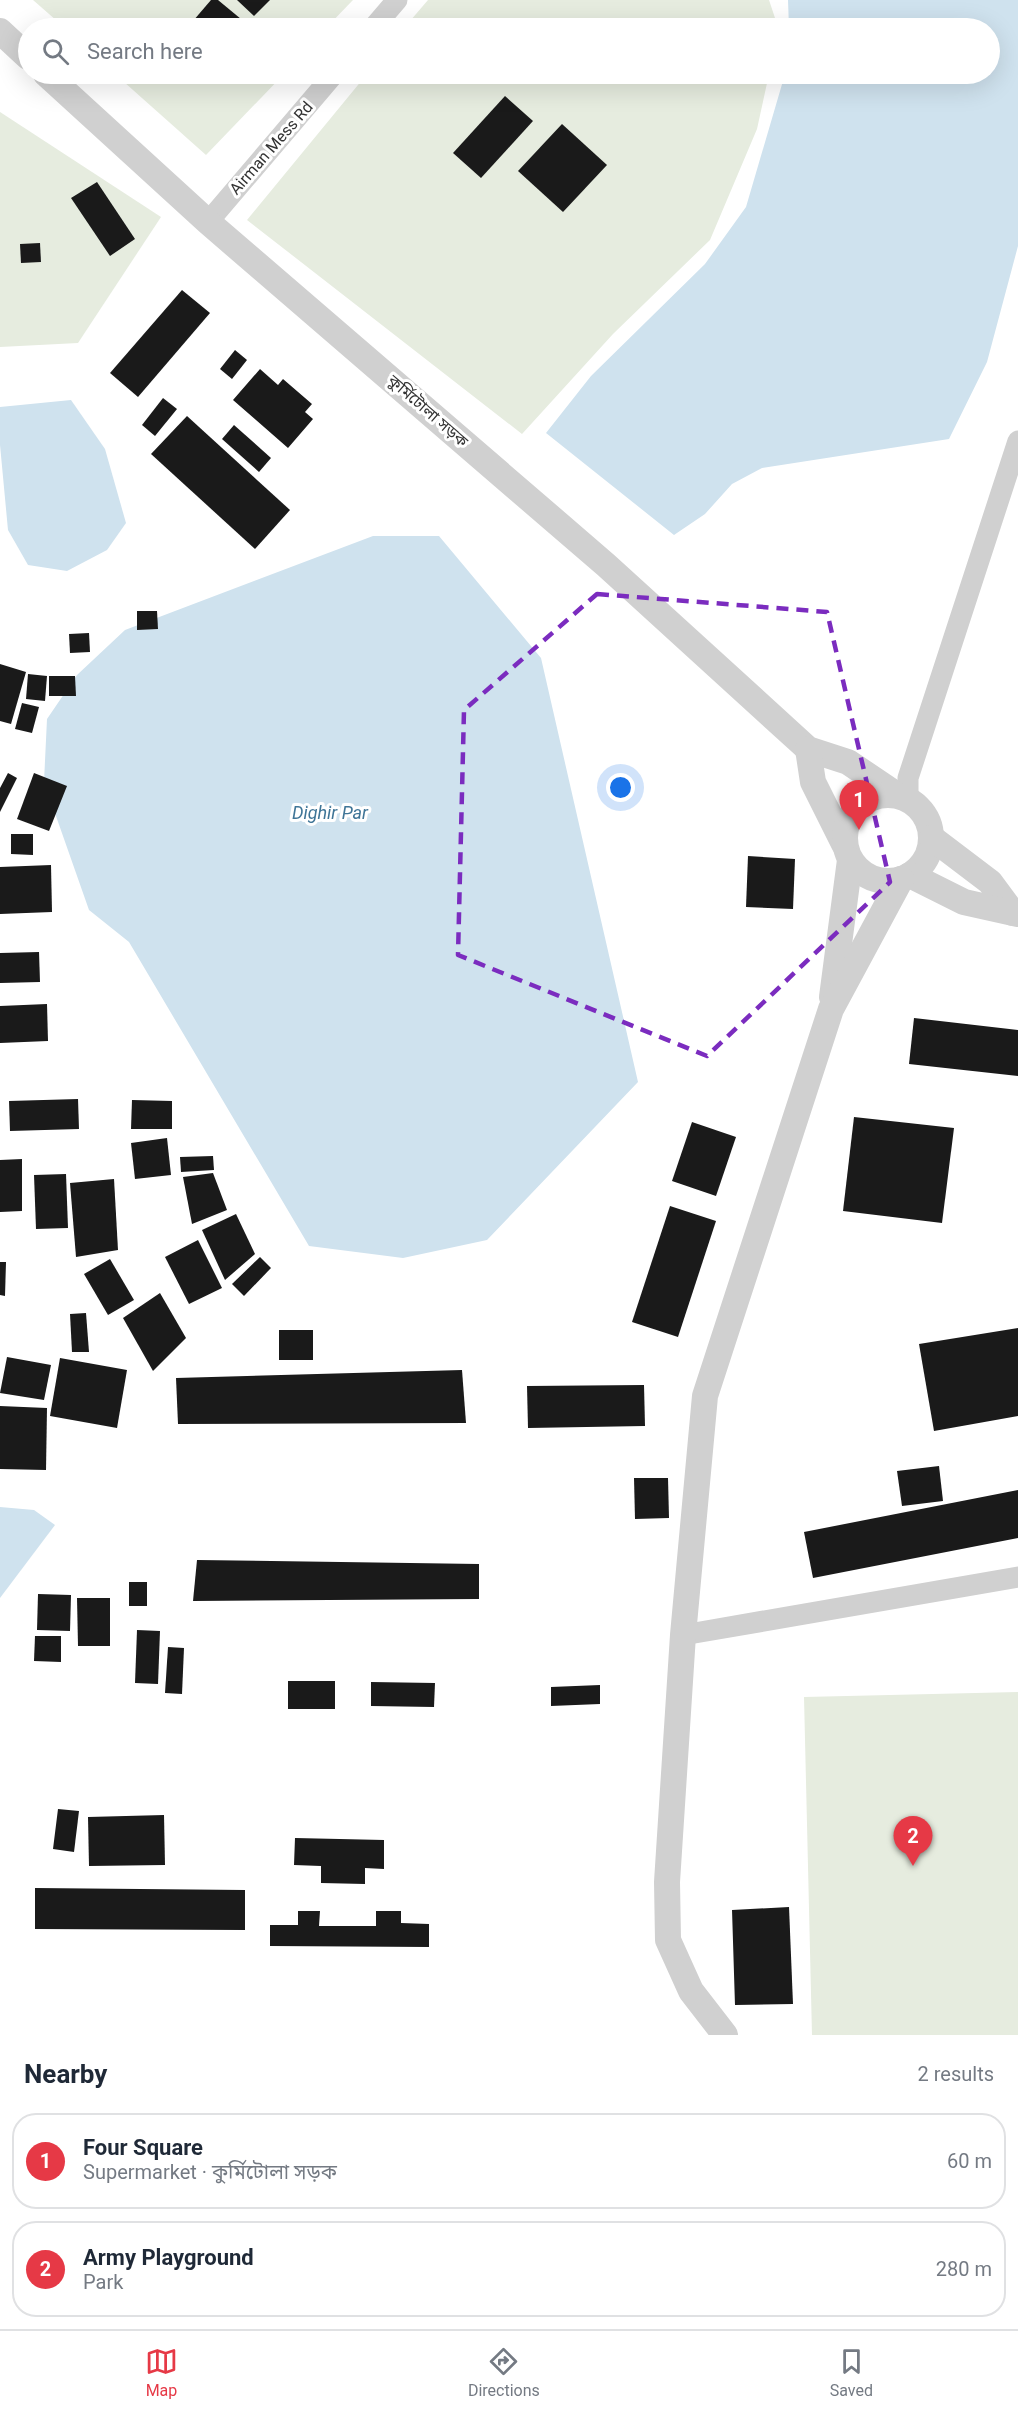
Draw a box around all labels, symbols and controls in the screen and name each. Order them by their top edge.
search box [18,18,1000,84]
icon: search [39,35,72,68]
text: Search here [87,39,203,64]
street label: Airman Mess Rd [225,98,317,198]
street label: কুর্মিটোলা সড়ক [383,370,473,452]
your location [606,773,635,802]
pin: 1 [840,780,878,830]
water label: Dighir Par [292,802,369,823]
pin: 2 [894,1816,932,1866]
text: Nearby [24,2059,107,2089]
text: 2 results [918,2062,994,2086]
text: Four Square [83,2135,203,2160]
text: 1 [40,2149,51,2173]
text: 60 m [947,2149,992,2173]
text: Supermarket · কুর্মিটোলা সড়ক [83,2160,337,2184]
text: Army Playground [83,2245,254,2270]
text: 2 [40,2257,51,2281]
text: 280 m [936,2257,992,2281]
text: Park [83,2270,123,2294]
tab: Map [145,2345,178,2400]
tab: Directions [468,2345,540,2400]
tab: Saved [830,2345,873,2400]

